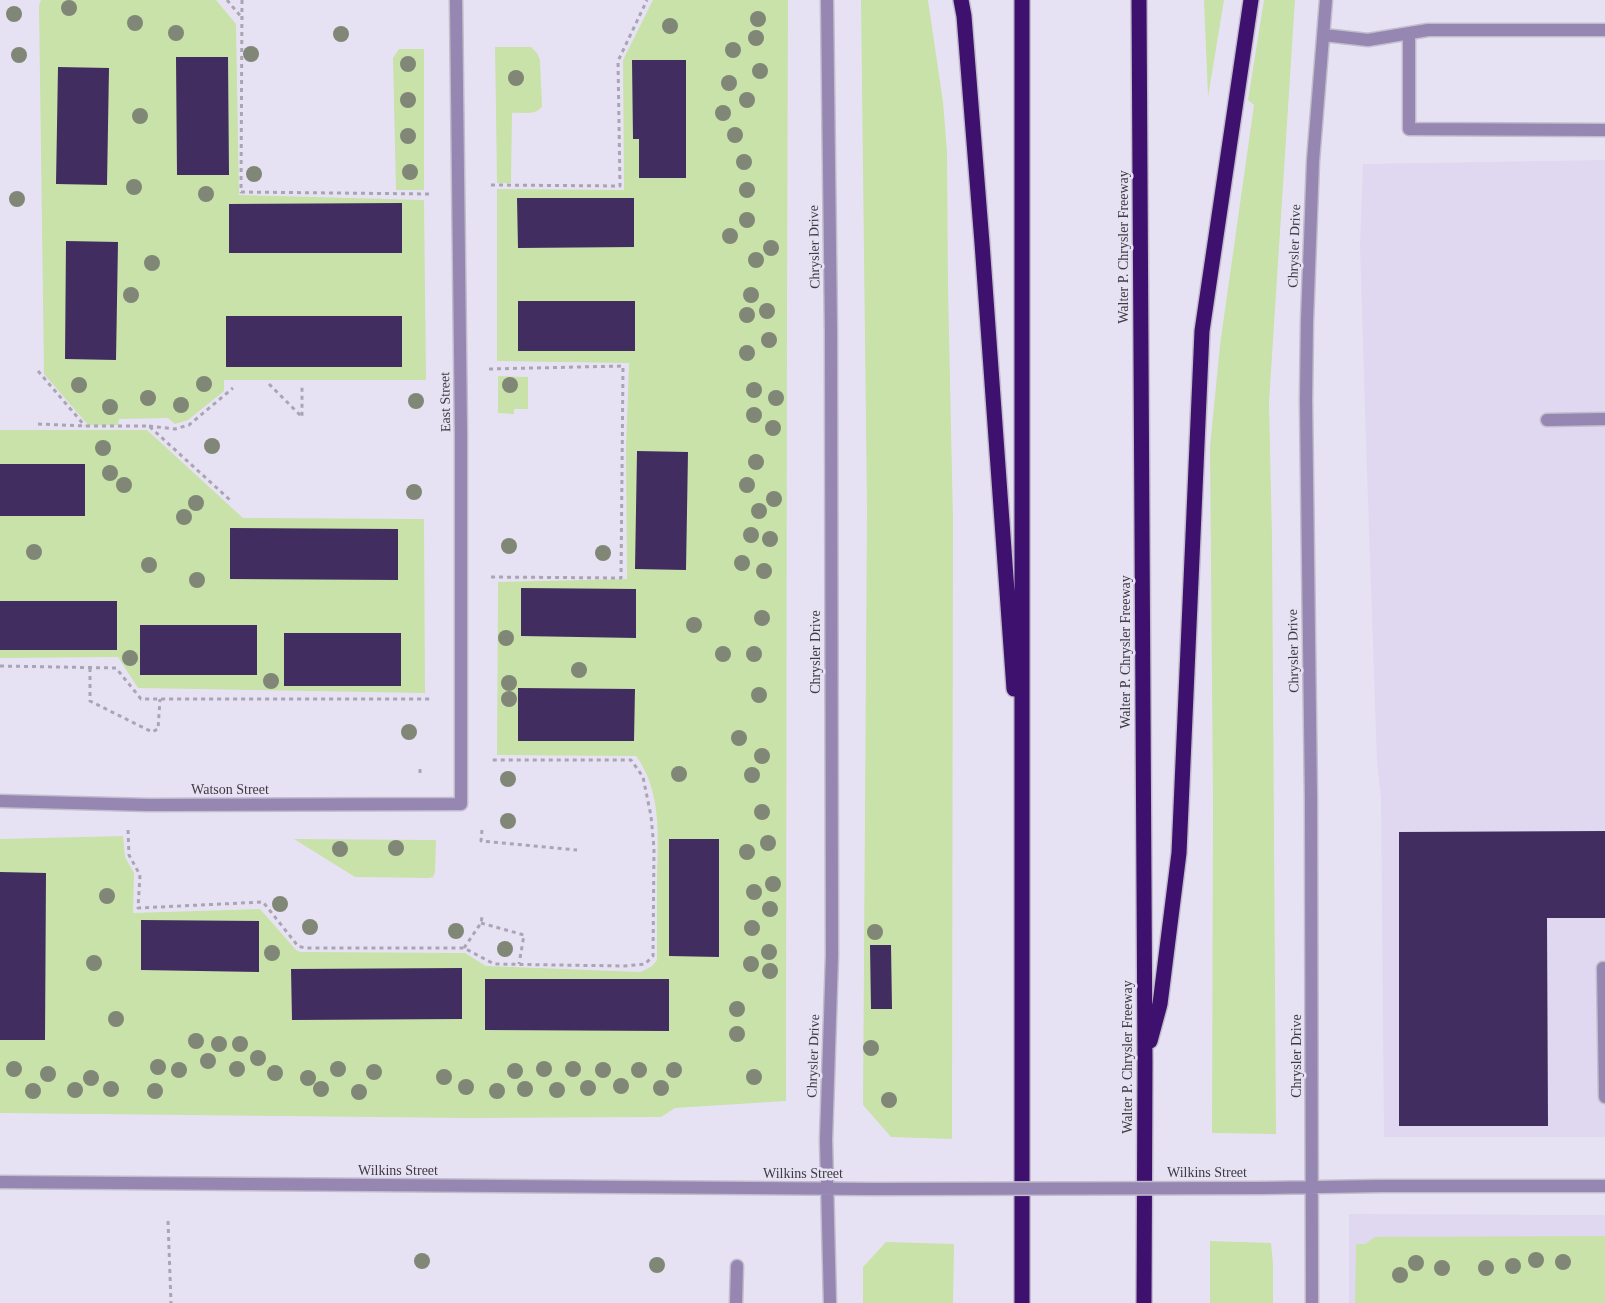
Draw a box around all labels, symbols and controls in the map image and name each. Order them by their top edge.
street label: Walter P. Chrysler Freeway [1116,170,1132,324]
street label: Chrysler Drive [1285,204,1305,288]
street label: Chrysler Drive [806,205,824,289]
street label: East Street [437,372,455,432]
street label: Walter P. Chrysler Freeway [1118,575,1134,729]
street label: Chrysler Drive [1285,609,1303,693]
street label: Chrysler Drive [808,610,824,694]
street label: Watson Street [191,782,269,798]
street label: Walter P. Chrysler Freeway [1120,980,1136,1134]
street label: Chrysler Drive [804,1014,824,1098]
street label: Chrysler Drive [1289,1014,1305,1098]
street label: Wilkins Street [358,1163,438,1179]
street label: Wilkins Street [1167,1165,1247,1181]
street label: Wilkins Street [763,1166,843,1182]

